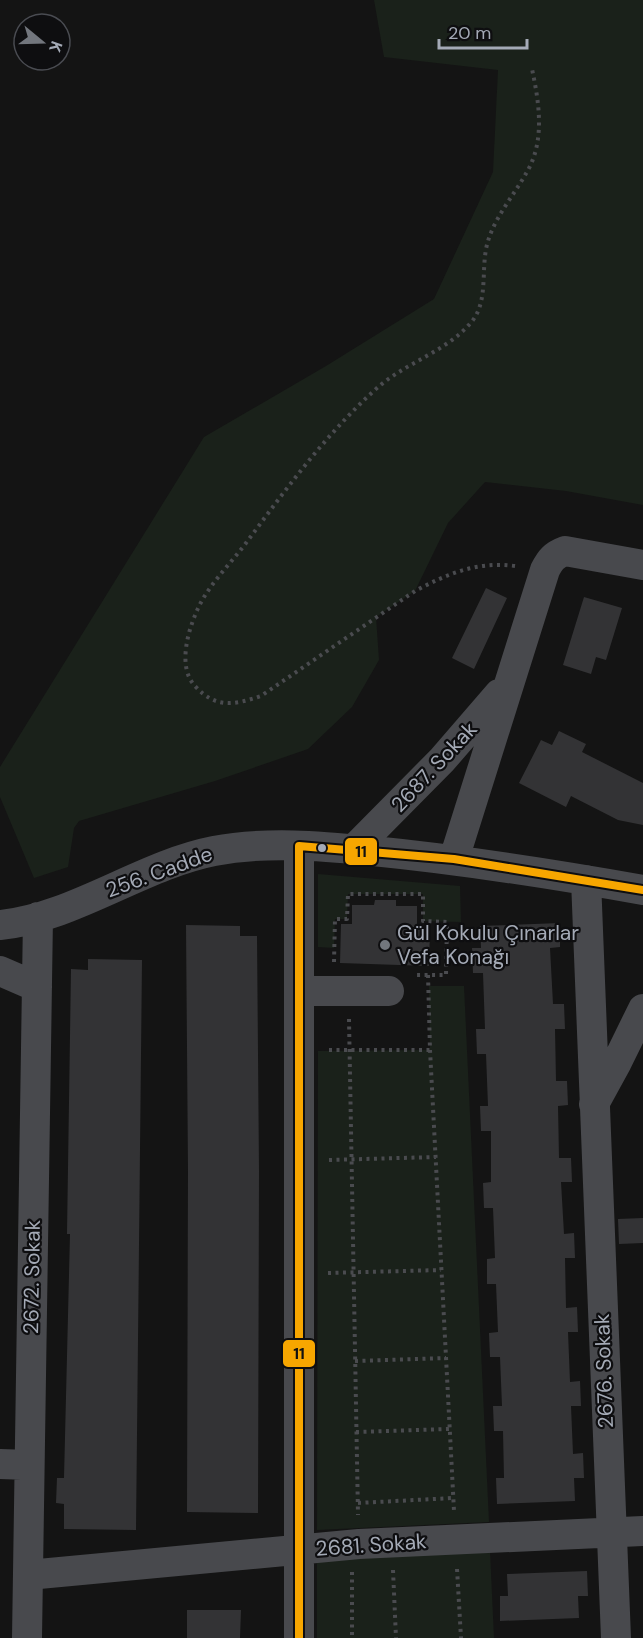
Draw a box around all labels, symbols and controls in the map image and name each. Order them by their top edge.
north arrow [12,12,72,72]
scale bar [439,12,528,50]
text: 20 m [448,21,491,45]
text: K [44,38,67,56]
street label: 2687. Sokak [385,715,484,818]
line badge: 11 [344,837,378,866]
street label: 256. Cadde [102,840,216,904]
text: 11 [355,841,367,862]
unlabelled marker [316,842,328,854]
place label: Gül Kokulu Çınarlar Vefa Konağı [397,919,579,971]
marker: Gül Kokulu Çınarlar Vefa Konağı [378,938,392,952]
street label: 2672. Sokak [17,1219,47,1334]
street label: 2676. Sokak [588,1313,620,1429]
line badge: 11 [282,1339,316,1368]
text: 11 [293,1343,305,1364]
street label: 2681. Sokak [315,1527,428,1563]

